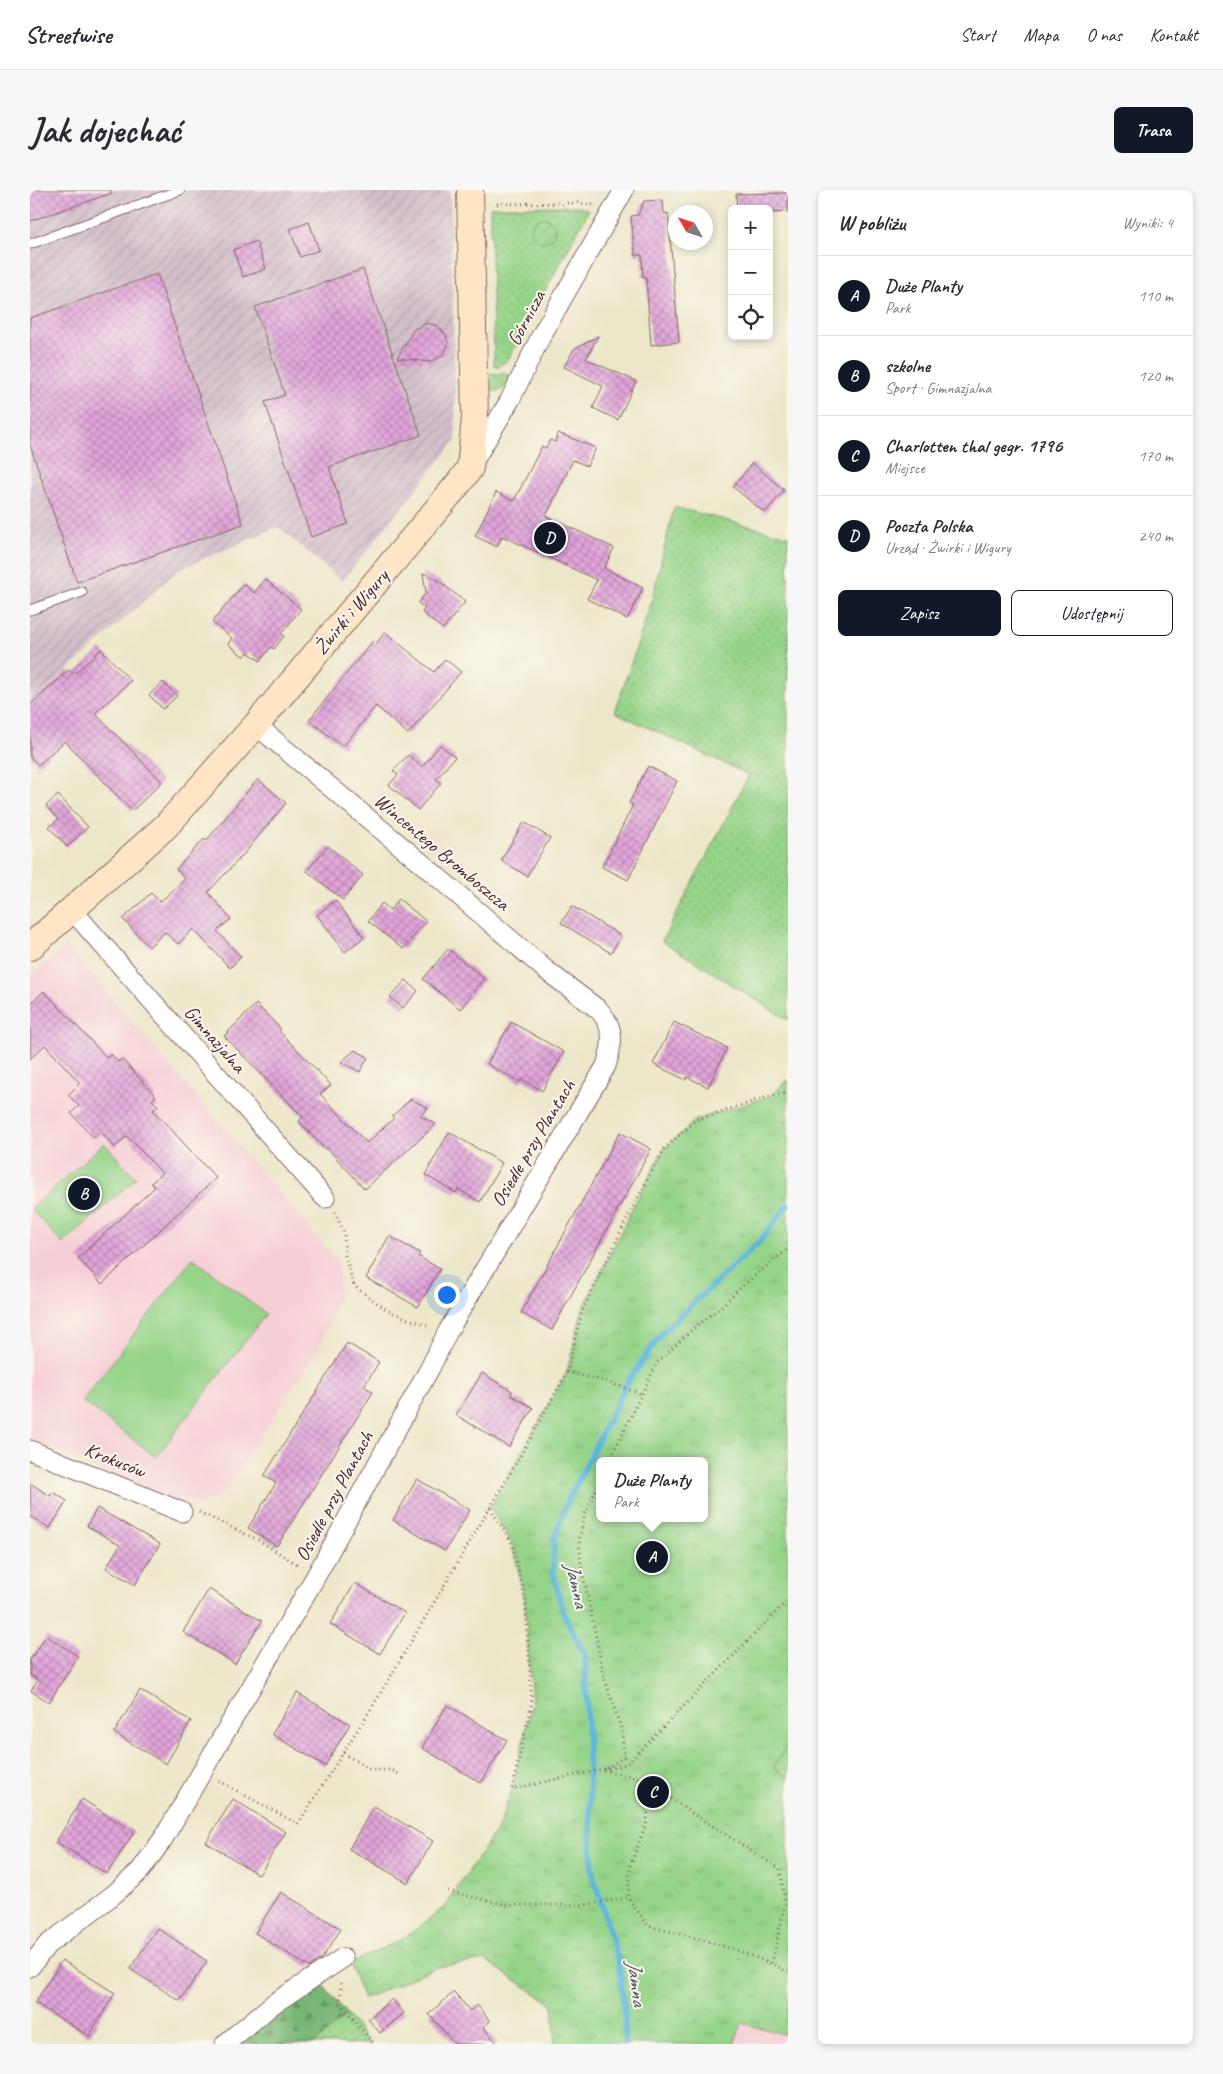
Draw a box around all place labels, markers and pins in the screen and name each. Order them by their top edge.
pin: D [534,519,566,557]
pin: B [68,1175,100,1213]
pin: A [636,1538,668,1576]
pin: C [637,1773,669,1811]

